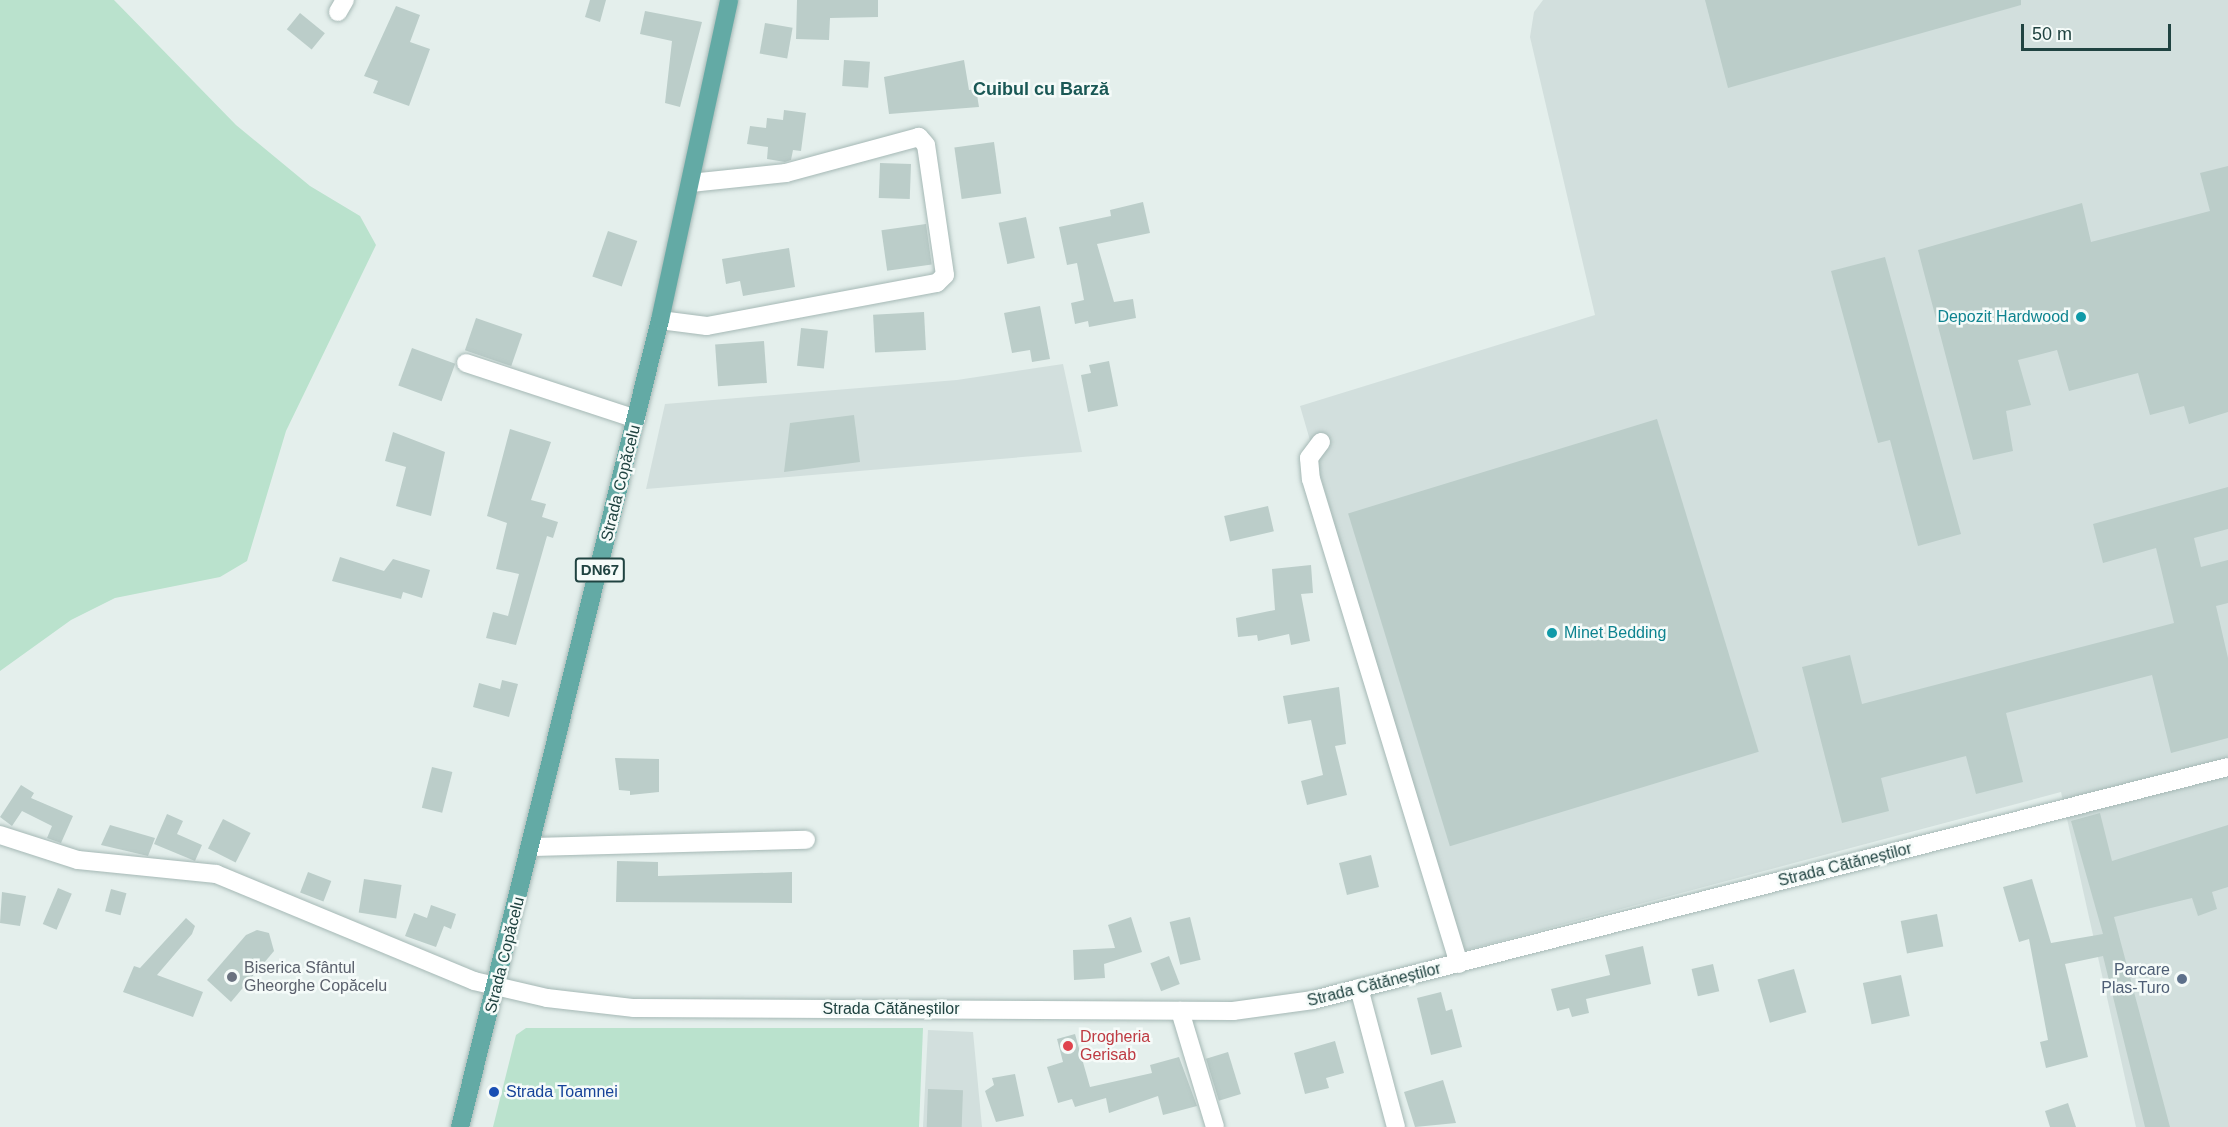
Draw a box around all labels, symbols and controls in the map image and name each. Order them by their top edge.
scale bar [2024,12,2174,50]
text: 50 m [2032,24,2072,44]
district label: Cuibul cu Barză [973,78,1109,100]
place label: Depozit Hardwood [1937,307,2069,327]
marker: Depozit Hardwood [2074,310,2088,324]
street label: Strada Copăcelu [597,423,645,543]
road number: DN67 [574,558,626,582]
place label: Minet Bedding [1564,623,1666,643]
marker: Minet Bedding [1545,626,1559,640]
street label: Strada Cătăneștilor [1776,839,1914,891]
street label: Strada Copăcelu [481,895,529,1015]
place label: Biserica Sfântul Gheorghe Copăcelu [244,958,387,996]
street label: Strada Cătăneștilor [1305,959,1443,1011]
place label: Parcare Plas-Turo [2101,960,2170,998]
marker: Biserica Sfântul Gheorghe Copăcelu [225,970,239,984]
marker: Parcare Plas-Turo [2175,972,2189,986]
street label: Strada Cătăneștilor [823,999,959,1019]
place label: Drogheria Gerisab [1080,1027,1150,1065]
marker: Drogheria Gerisab [1061,1039,1075,1053]
place label: Strada Toamnei [506,1082,618,1102]
marker: Strada Toamnei [487,1085,501,1099]

